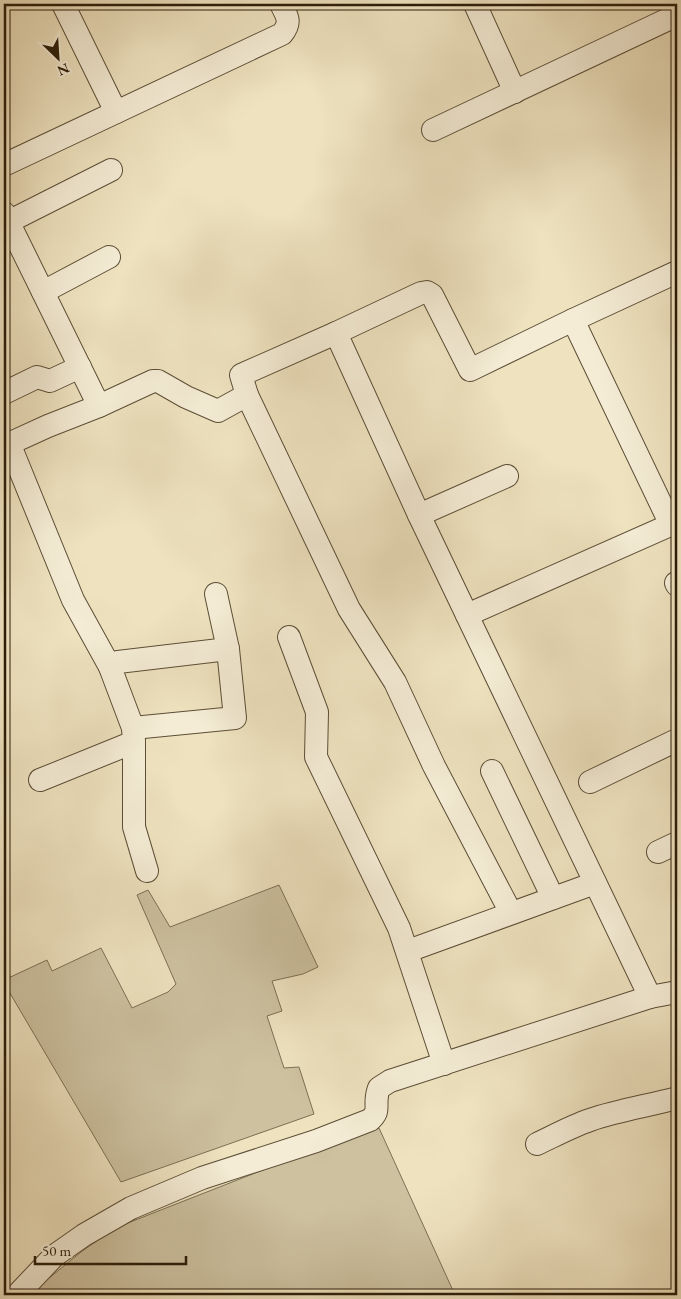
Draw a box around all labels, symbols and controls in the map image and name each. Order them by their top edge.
north arrow [32,32,82,82]
text: N [54,59,72,81]
scale bar [35,1234,186,1266]
text: 50 m [42,1241,71,1260]

